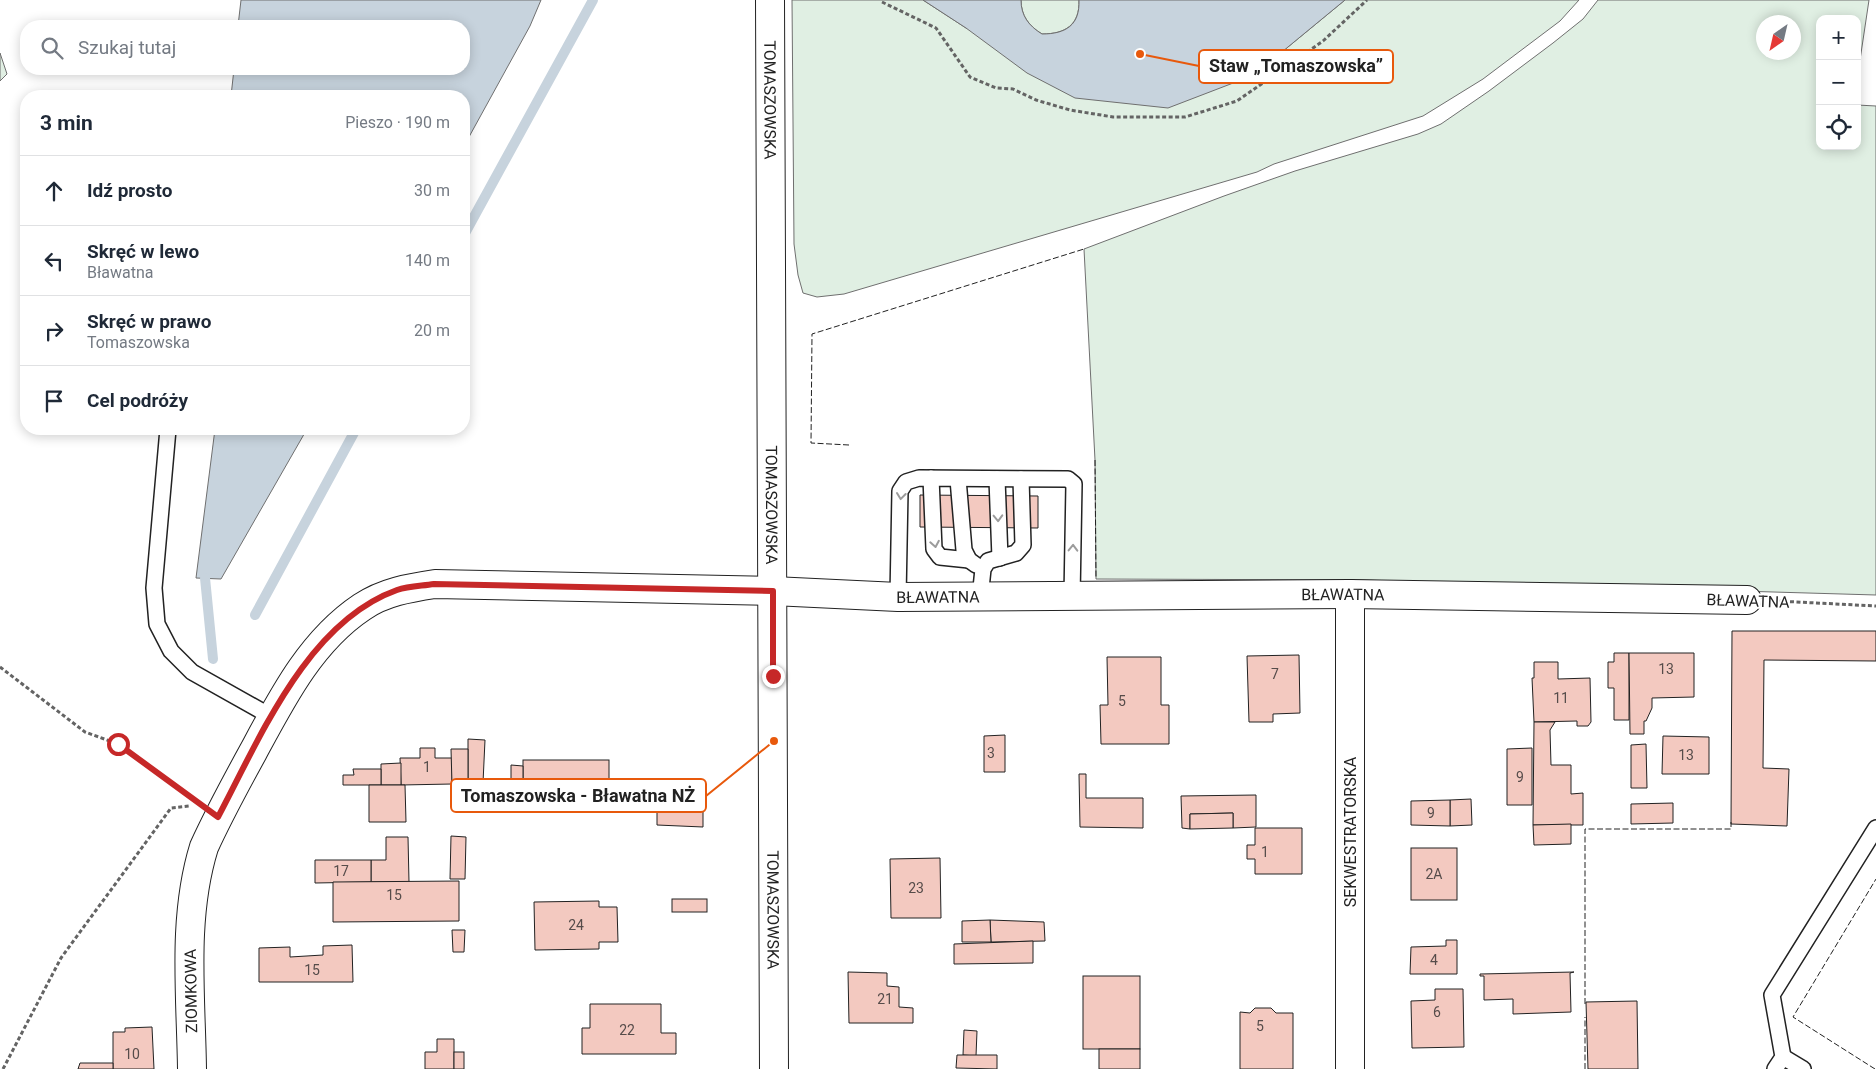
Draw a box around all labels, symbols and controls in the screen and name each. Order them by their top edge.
north arrow [1756,15,1801,60]
map controls [1816,15,1861,150]
button: + [1816,15,1861,60]
search box [20,20,470,75]
icon: search [38,34,66,62]
text: Szukaj tutaj [78,36,176,59]
street label: TOMASZOWSKA [761,40,780,160]
callout: Staw „Tomaszowska” [1199,50,1393,83]
text: Staw „Tomaszowska” [1209,55,1383,76]
button: − [1816,60,1861,105]
button: locate [1816,105,1861,150]
text: 3 min [40,111,93,135]
text: Pieszo · 190 m [345,113,450,132]
icon: ahead [40,177,68,205]
text: Idź prosto [87,179,172,202]
text: 30 m [414,181,450,200]
text: Skręć w lewo [87,240,199,263]
icon: left [40,247,68,275]
text: 140 m [405,251,450,270]
text: Bławatna [87,263,154,282]
text: Skręć w prawo [87,310,211,333]
icon: right [40,317,68,345]
text: 20 m [414,321,450,340]
text: Tomaszowska [87,333,190,352]
icon: arrive [40,387,68,415]
text: Cel podróży [87,389,188,412]
street label: TOMASZOWSKA [762,445,782,565]
one-way arrow [896,493,907,501]
one-way arrow [993,514,1004,522]
one-way arrow [929,540,939,548]
one-way arrow [1068,544,1078,552]
street label: BŁAWATNA [1301,584,1385,604]
street label: BŁAWATNA [896,587,980,607]
street label: BŁAWATNA [1706,590,1791,612]
house number: 13 [1658,661,1674,677]
route end [762,665,785,688]
house number: 7 [1271,666,1279,682]
house number: 11 [1553,690,1569,706]
house number: 5 [1118,693,1126,709]
route start [107,733,130,756]
house number: 3 [987,745,995,761]
house number: 13 [1678,747,1694,763]
street label: SEKWESTRATORSKA [1341,756,1360,907]
house number: 1 [423,759,431,775]
house number: 9 [1516,769,1524,785]
callout: Tomaszowska - Bławatna NŻ [451,779,706,812]
text: Tomaszowska - Bławatna NŻ [461,785,695,806]
house number: 9 [1427,805,1435,821]
house number: 1 [1261,844,1269,860]
street label: TOMASZOWSKA [764,850,783,970]
house number: 17 [333,863,349,879]
house number: 2A [1425,866,1443,882]
house number: 23 [908,880,924,896]
house number: 15 [386,887,402,903]
house number: 24 [568,917,584,933]
street label: ZIOMKOWA [181,948,201,1033]
house number: 4 [1430,952,1438,968]
house number: 15 [304,962,320,978]
house number: 21 [877,991,893,1007]
house number: 6 [1433,1004,1441,1020]
house number: 5 [1256,1018,1264,1034]
house number: 22 [619,1022,635,1038]
house number: 10 [124,1046,140,1062]

